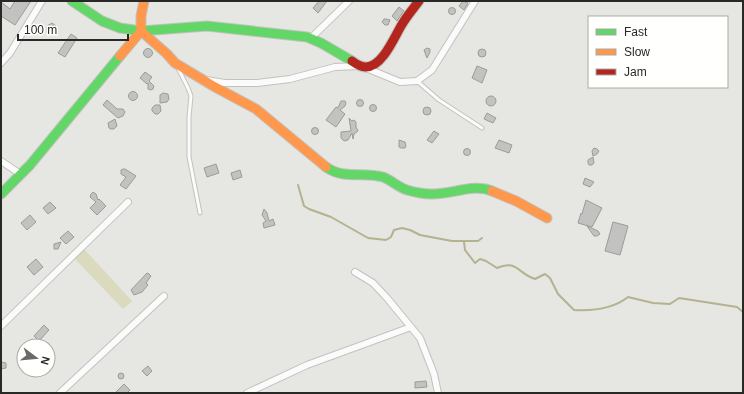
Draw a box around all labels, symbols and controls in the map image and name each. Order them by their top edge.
scale bar [18,16,128,42]
legend [588,16,728,88]
text: 100 m [24,23,57,37]
text: Fast [624,25,648,39]
text: Slow [624,45,650,59]
text: Jam [624,65,647,79]
north arrow [16,338,56,378]
text: N [39,355,52,366]

